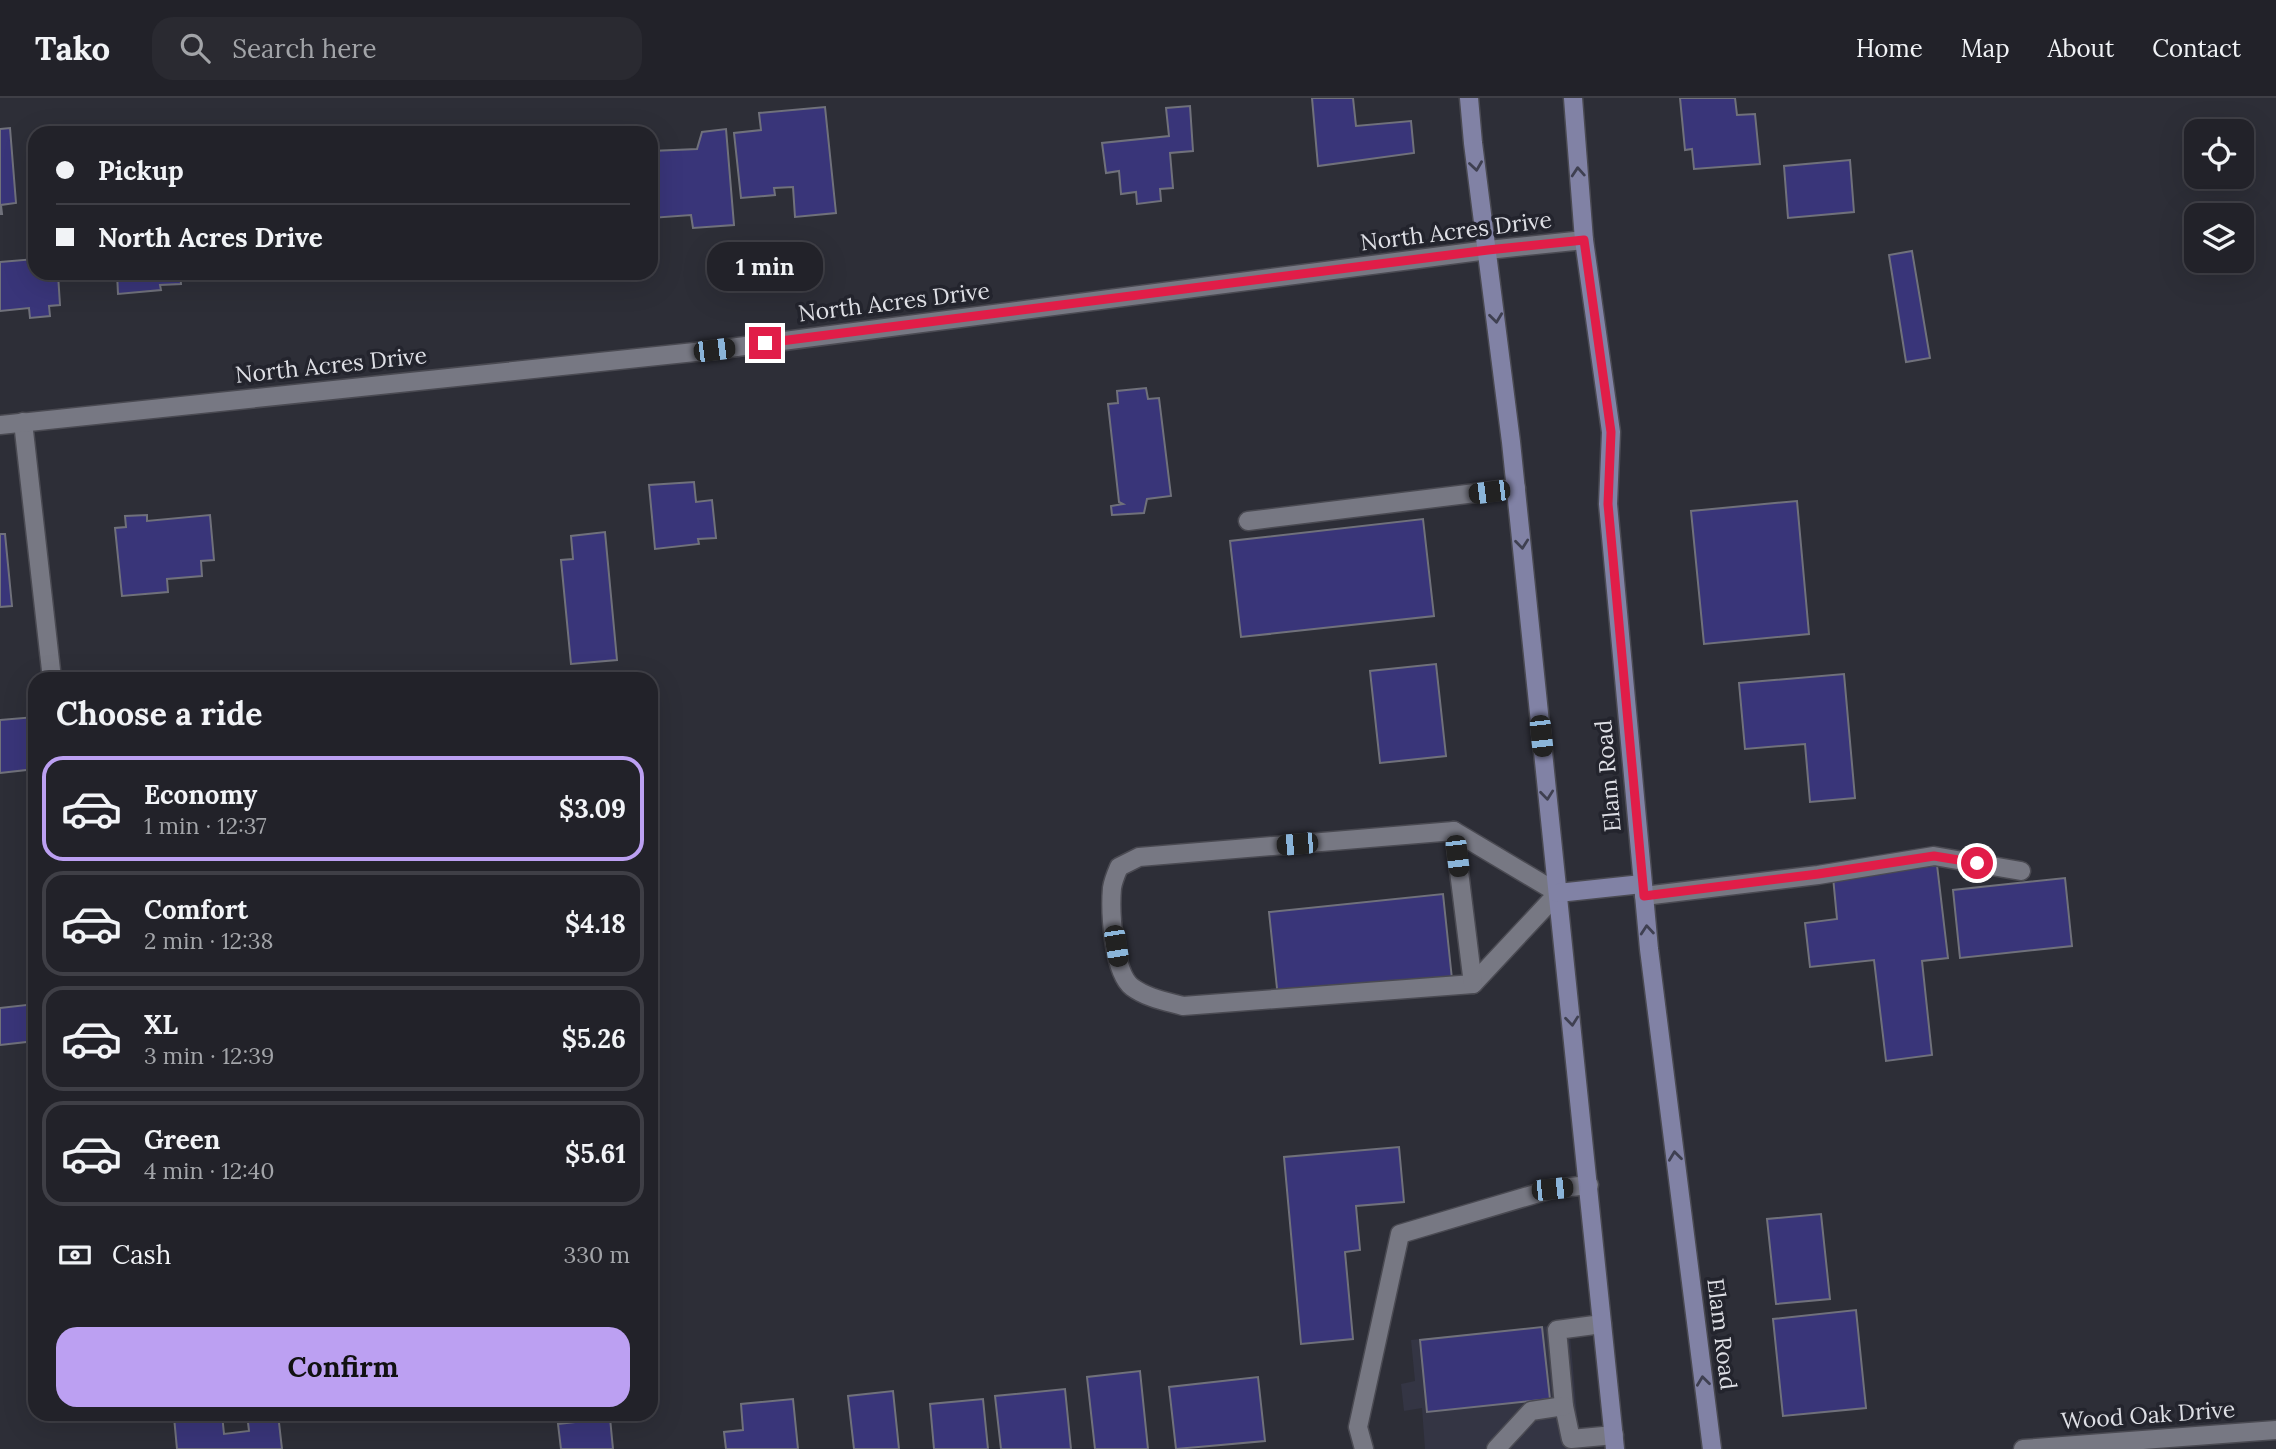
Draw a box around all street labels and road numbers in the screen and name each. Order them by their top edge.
street label: North Acres Drive [1359,204,1553,257]
street label: North Acres Drive [797,275,991,328]
street label: North Acres Drive [234,340,428,389]
street label: Elam Road [1588,719,1627,833]
street label: Elam Road [1701,1276,1744,1392]
street label: Wood Oak Drive [2060,1394,2236,1435]

